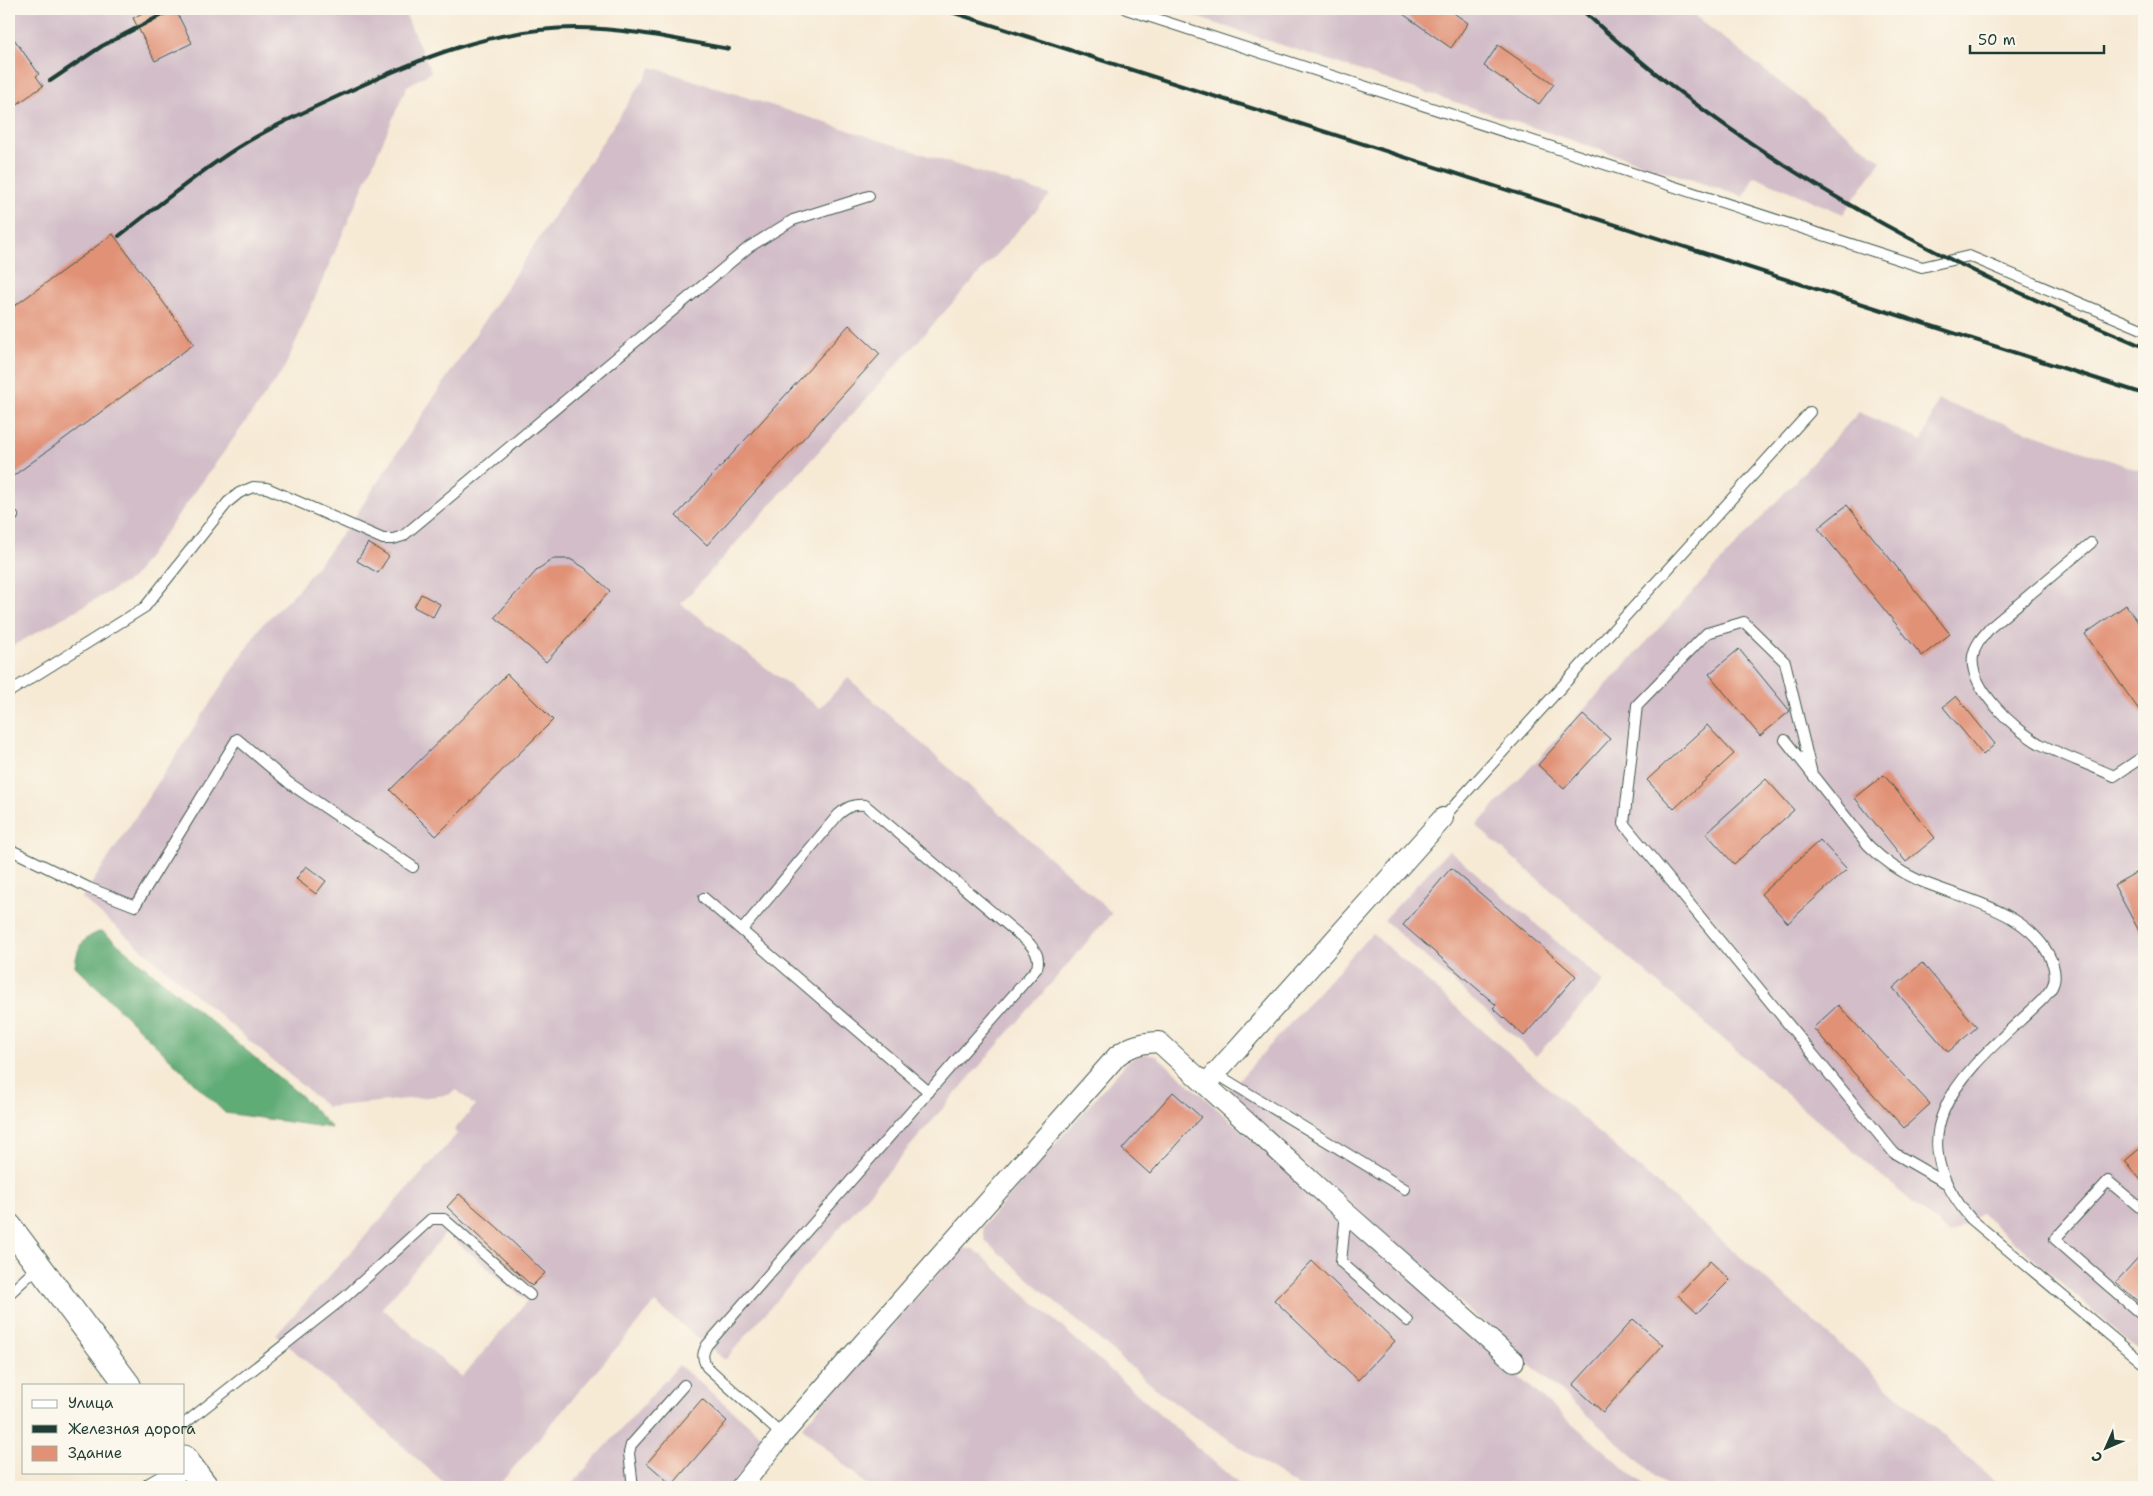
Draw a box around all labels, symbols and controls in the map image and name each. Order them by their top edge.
scale bar [1970,22,2104,54]
text: 50 m [1978,30,2016,50]
legend [22,1384,185,1474]
text: Улица [68,1393,114,1413]
text: Железная дорога [68,1419,196,1439]
north arrow [2080,1424,2130,1474]
text: Здание [68,1443,122,1463]
text: С [2087,1448,2106,1467]

